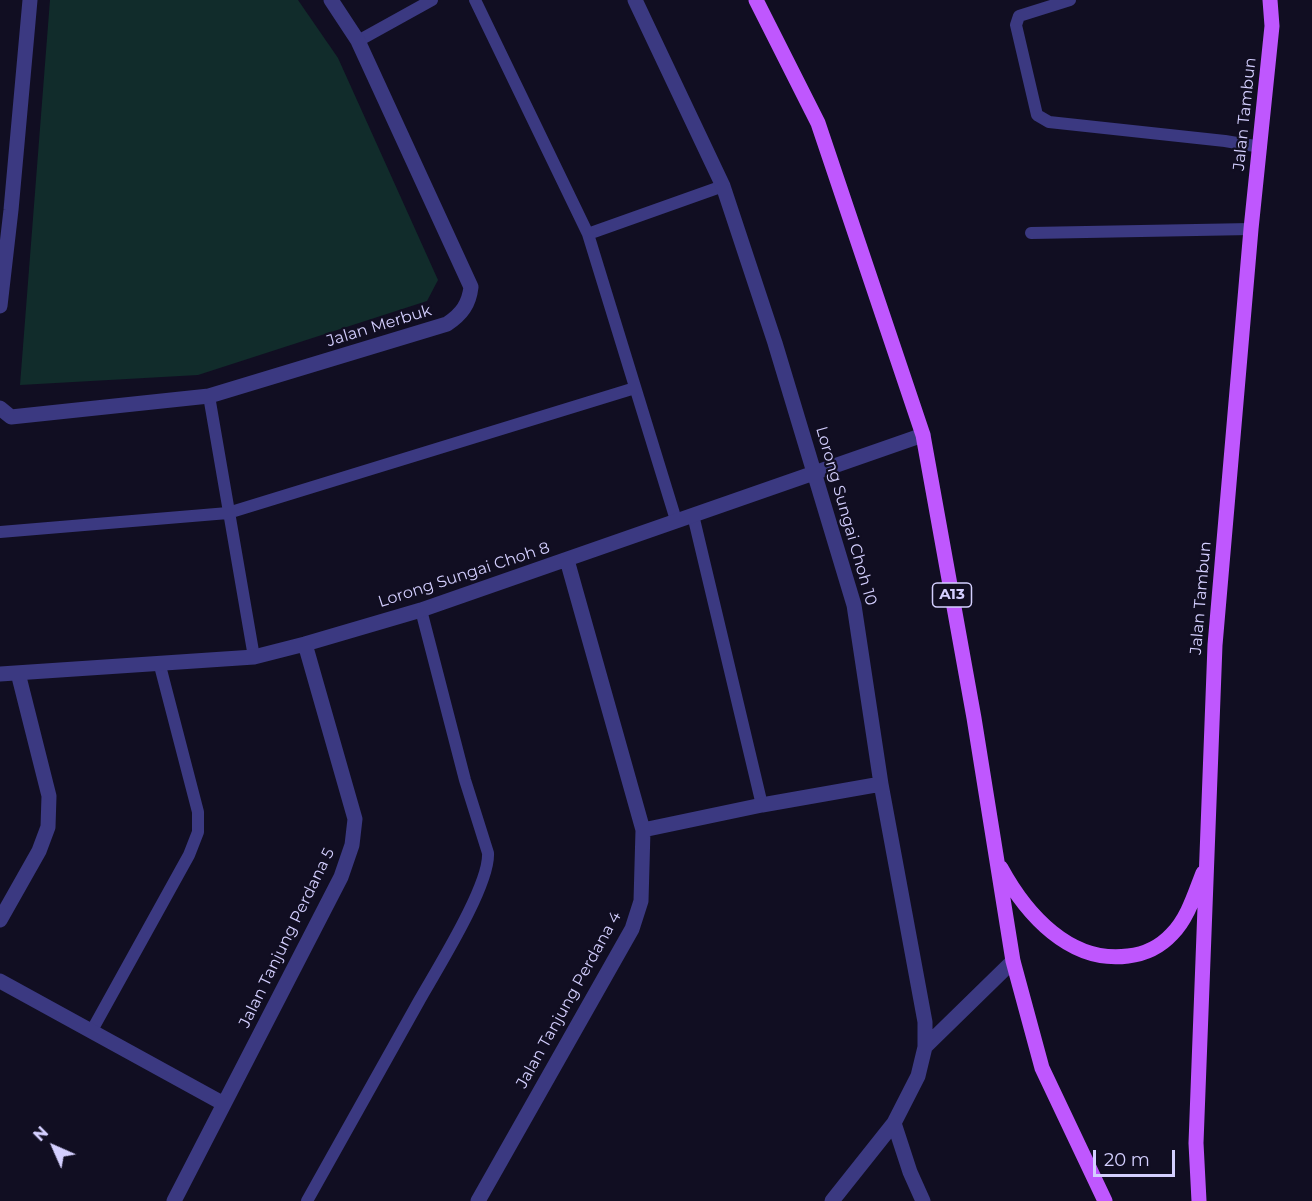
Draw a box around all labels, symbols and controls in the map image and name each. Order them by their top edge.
street label: Jalan Tambun [1230,56,1260,172]
street label: Jalan Merbuk [324,301,434,351]
street label: Lorong Sungai Choh 10 [811,424,881,608]
street label: Lorong Sungai Choh 8 [376,538,552,612]
street label: Jalan Tambun [1186,540,1216,656]
road number: A13 [932,583,972,607]
street label: Jalan Tanjung Perdana 5 [235,845,339,1031]
street label: Jalan Tanjung Perdana 4 [512,908,626,1092]
north arrow [24,1117,84,1177]
text: N [30,1123,52,1145]
scale bar [1096,1138,1178,1176]
text: 20 m [1104,1149,1150,1171]

